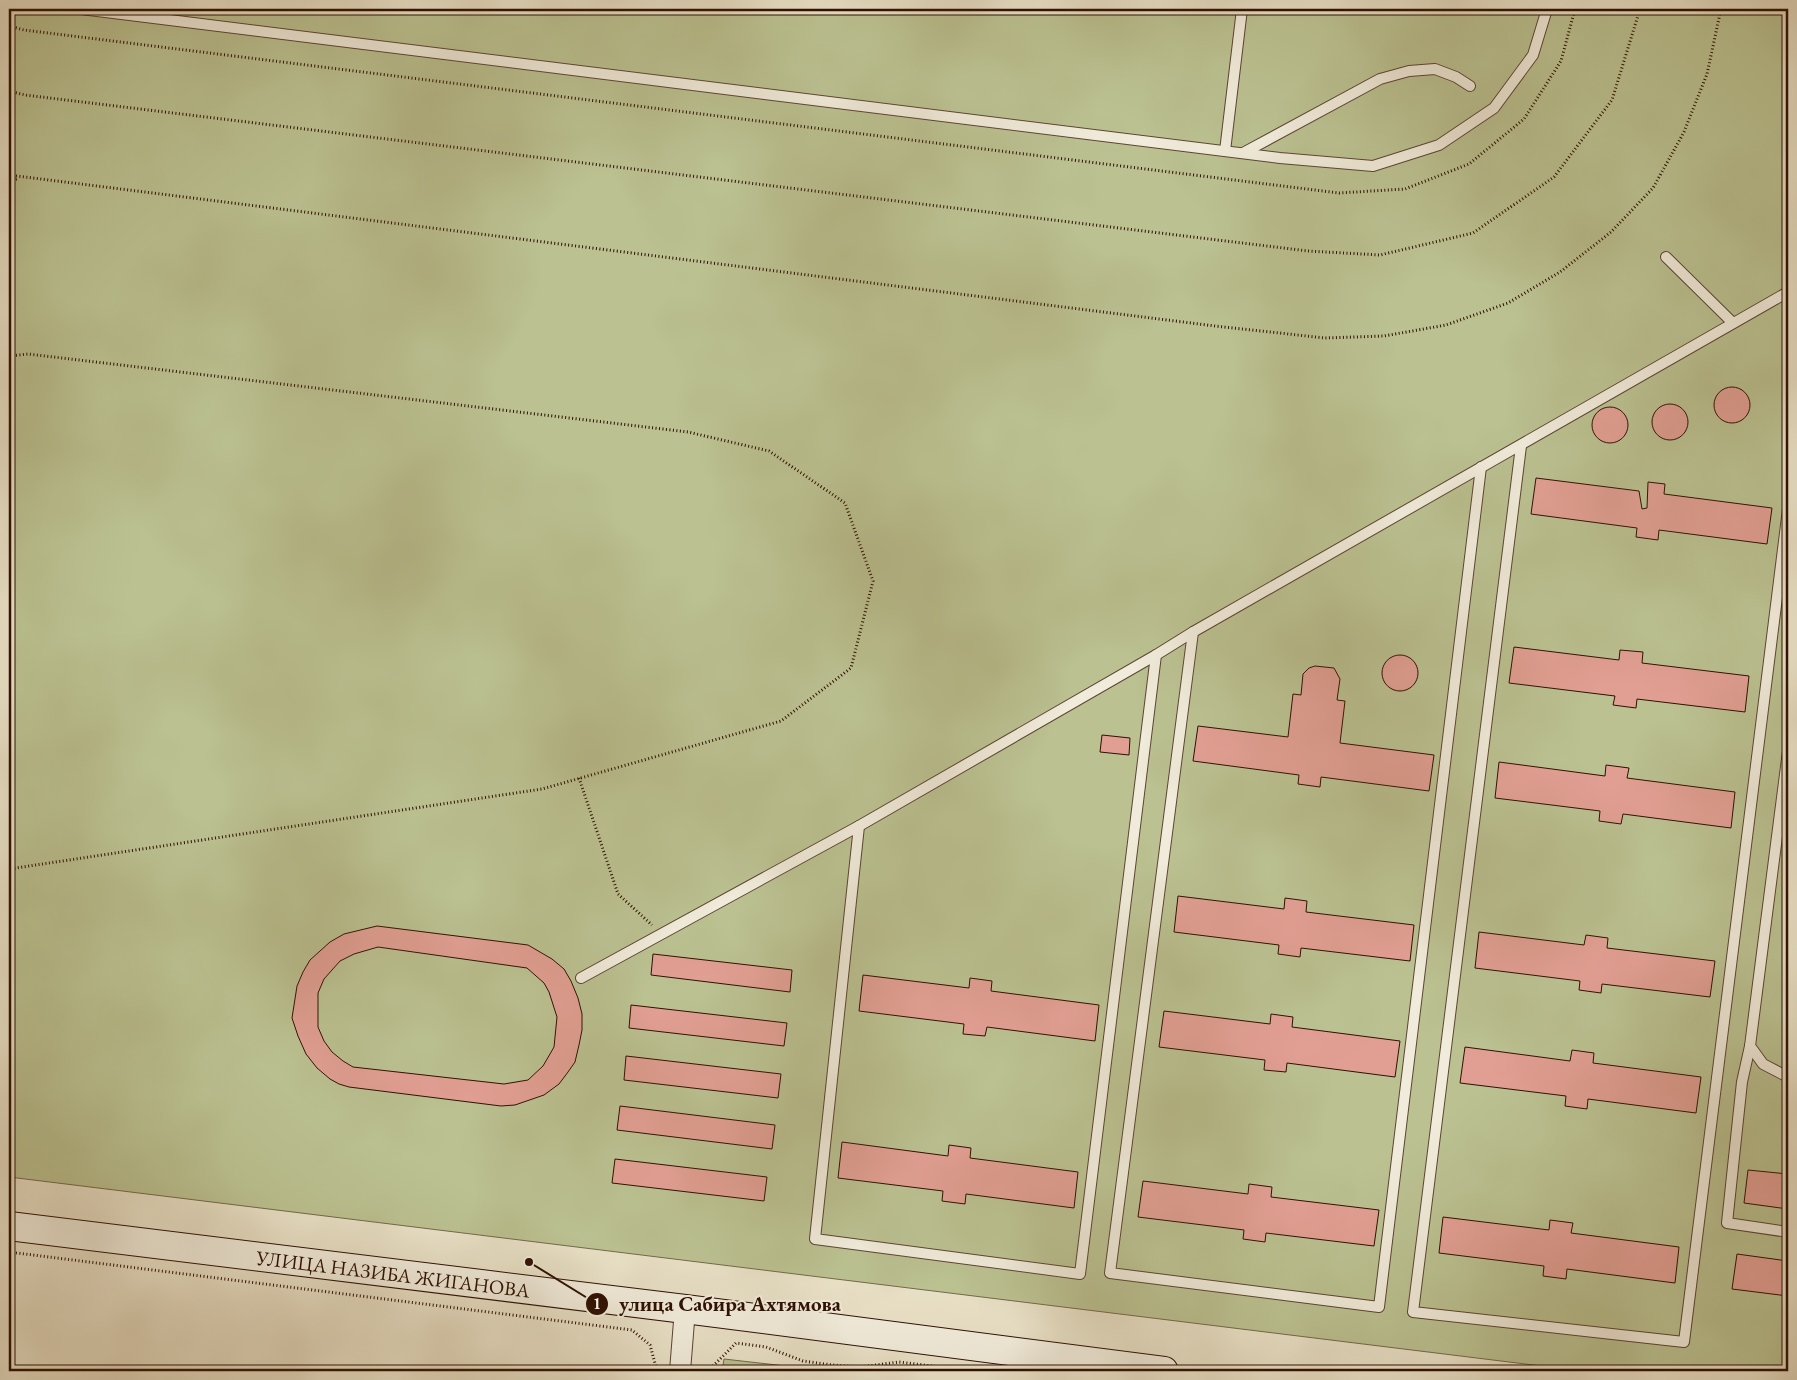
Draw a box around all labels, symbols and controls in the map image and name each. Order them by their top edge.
street label: УЛИЦА НАЗИБА ЖИГАНОВА [254,1244,531,1304]
callout: улица Сабира Ахтямова [584,1286,851,1322]
text: улица Сабира Ахтямова [619,1290,842,1317]
text: 1 [593,1294,601,1313]

